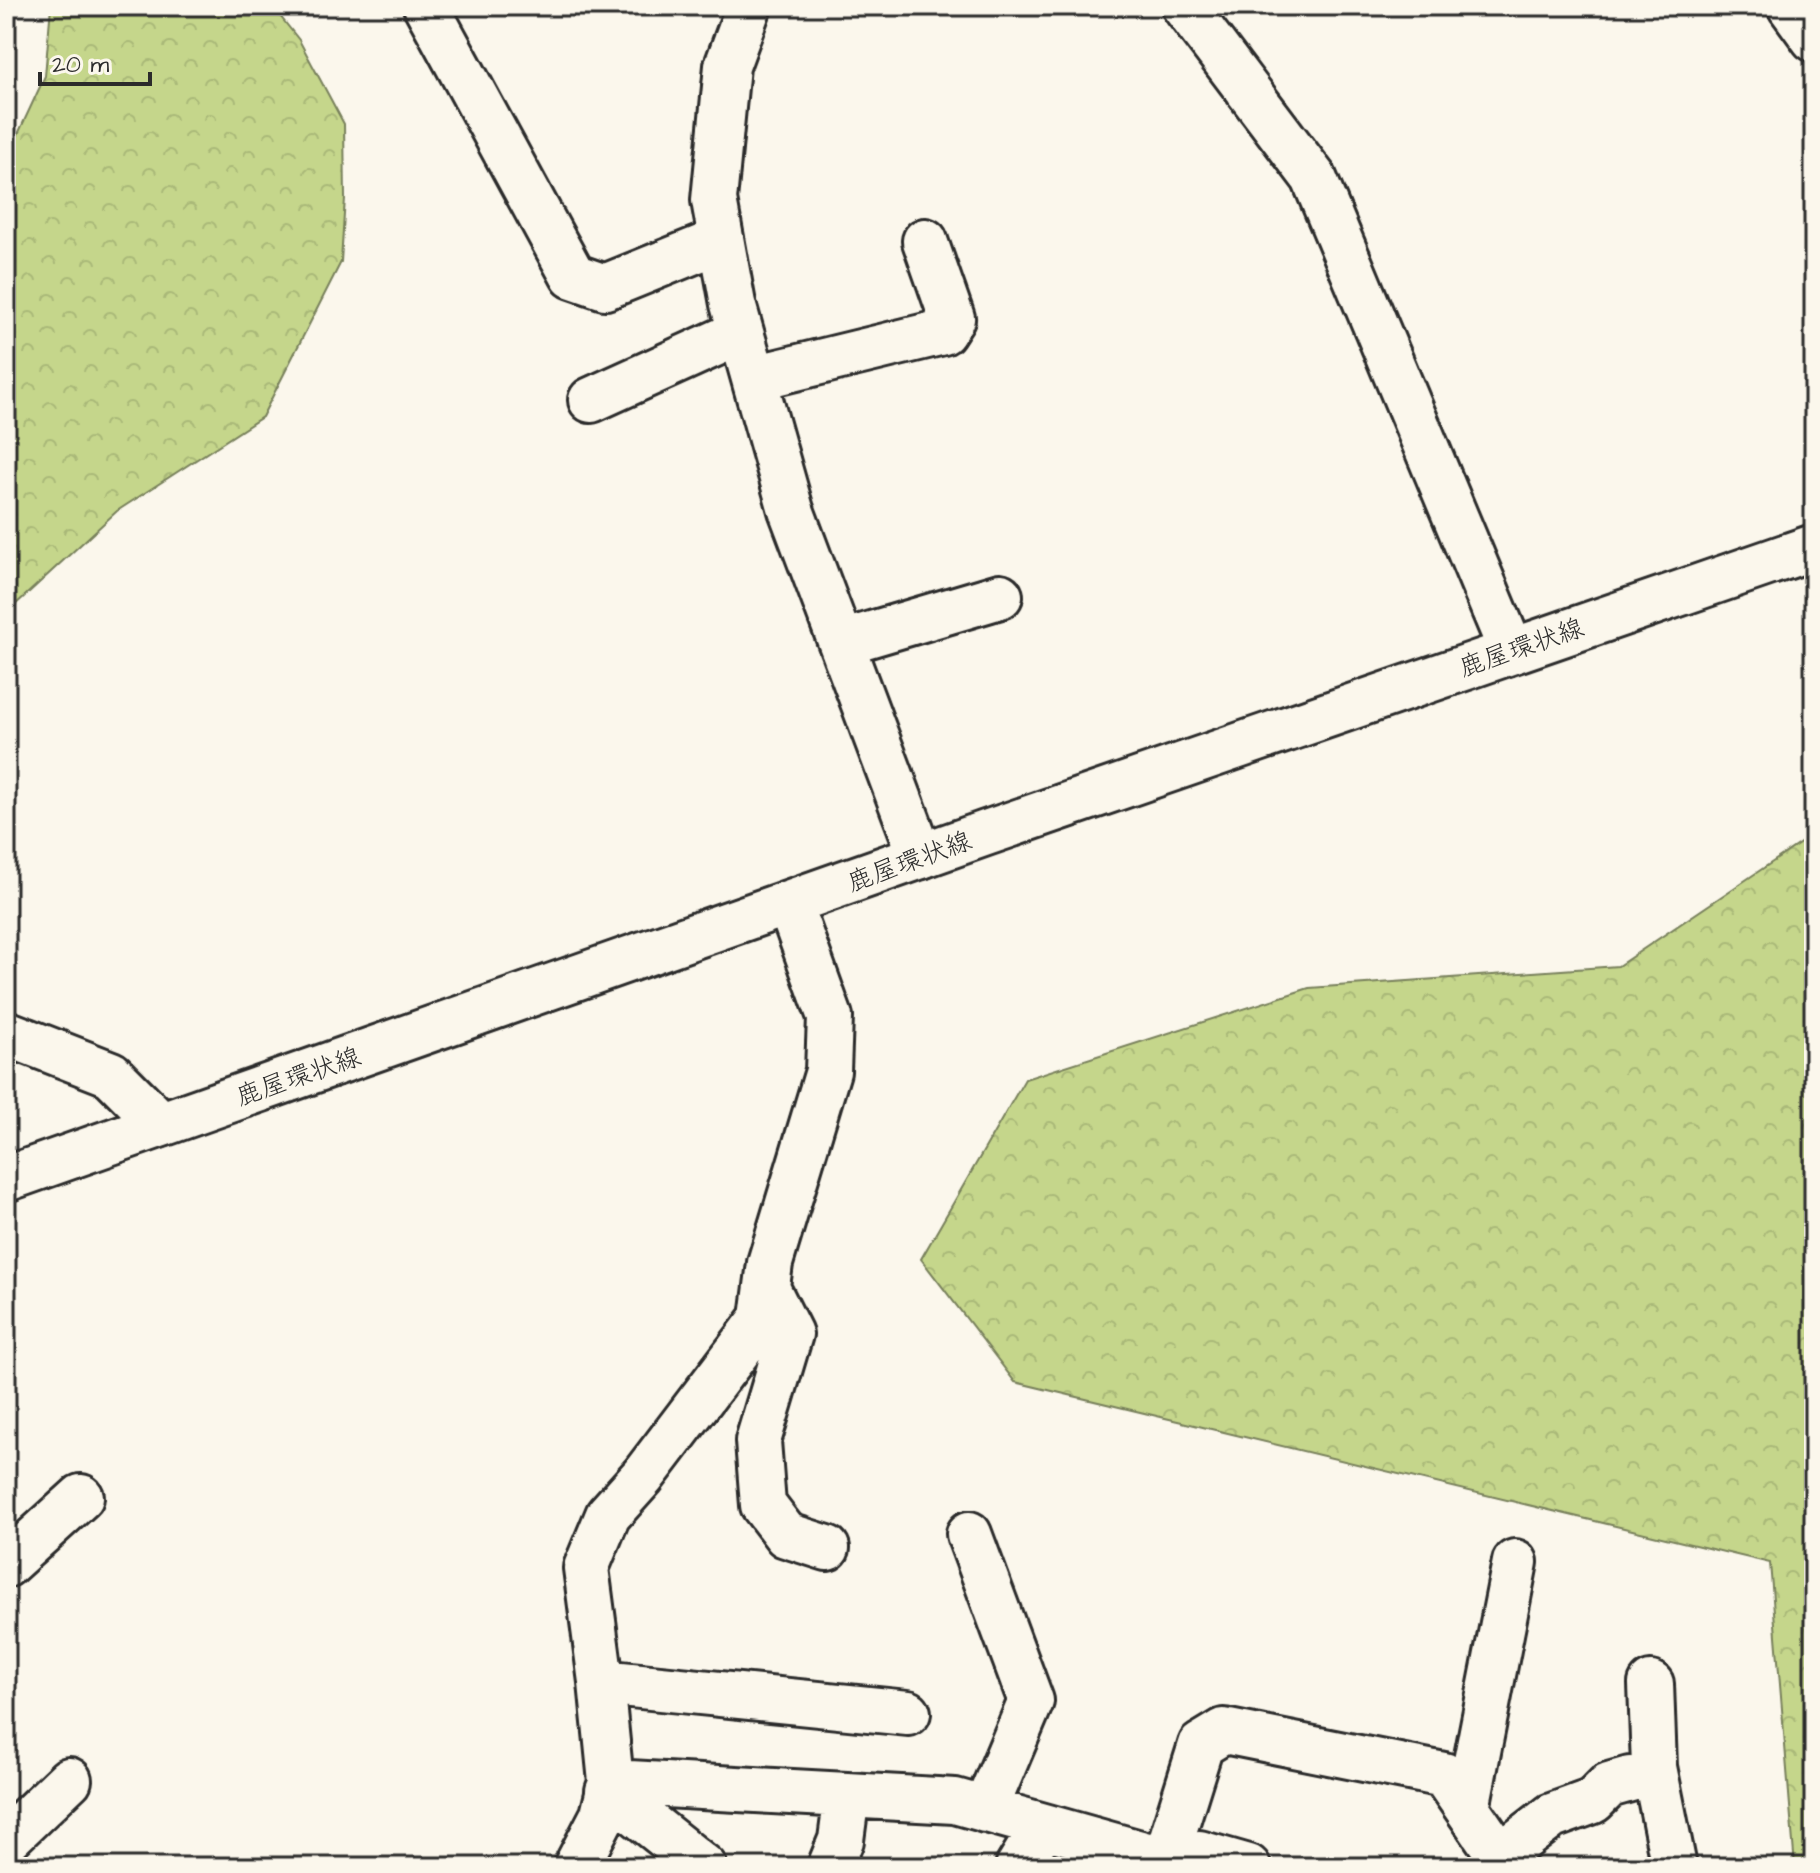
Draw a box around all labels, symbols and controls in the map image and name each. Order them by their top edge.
scale bar [40,36,150,86]
text: 20 m [52,48,109,82]
street label: 鹿屋環状線 [1454,610,1589,686]
street label: 鹿屋環状線 [842,823,977,901]
street label: 鹿屋環状線 [231,1039,366,1115]

